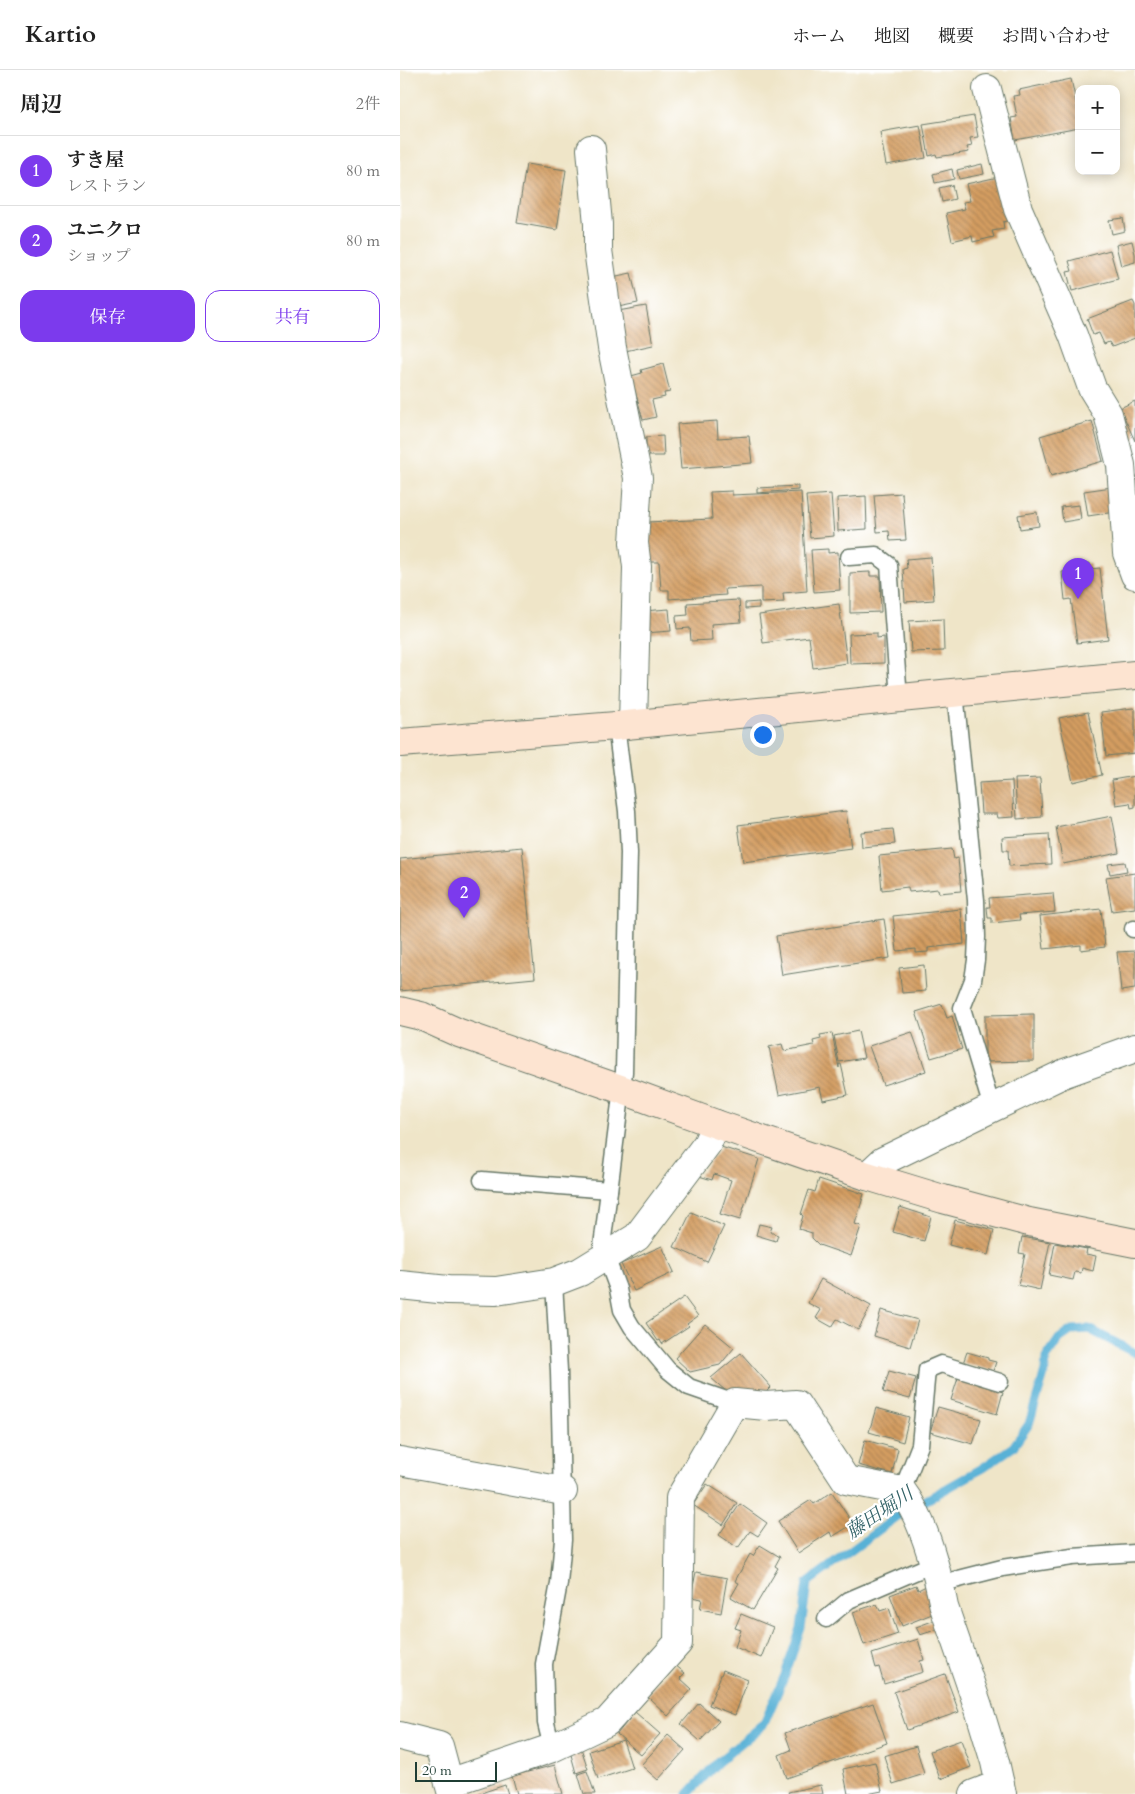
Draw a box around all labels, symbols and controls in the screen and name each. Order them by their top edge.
text: Kartio [25,18,96,51]
text: ホーム [792,24,846,49]
text: 地図 [874,24,910,49]
text: 概要 [938,24,974,49]
text: お問い合わせ [1002,24,1110,49]
map controls [1075,85,1120,175]
button: + [1075,85,1120,130]
text: 周辺 [20,90,62,119]
text: 2件 [356,93,380,115]
button: − [1075,130,1120,175]
text: すき屋 [67,147,124,173]
text: 1 [32,160,40,182]
text: 80 m [346,160,380,182]
text: レストラン [67,175,147,197]
text: ユニクロ [67,217,143,243]
text: 2 [32,230,40,252]
text: 80 m [346,230,380,252]
text: ショップ [67,245,131,267]
button: 保存 [20,290,195,342]
button: 共有 [205,290,380,342]
pin: 1 [1062,558,1094,599]
your location [750,722,776,748]
pin: 2 [448,877,480,918]
water label: 藤田堀川 [841,1480,920,1545]
scale bar [415,1759,498,1782]
text: 20 m [422,1761,452,1780]

